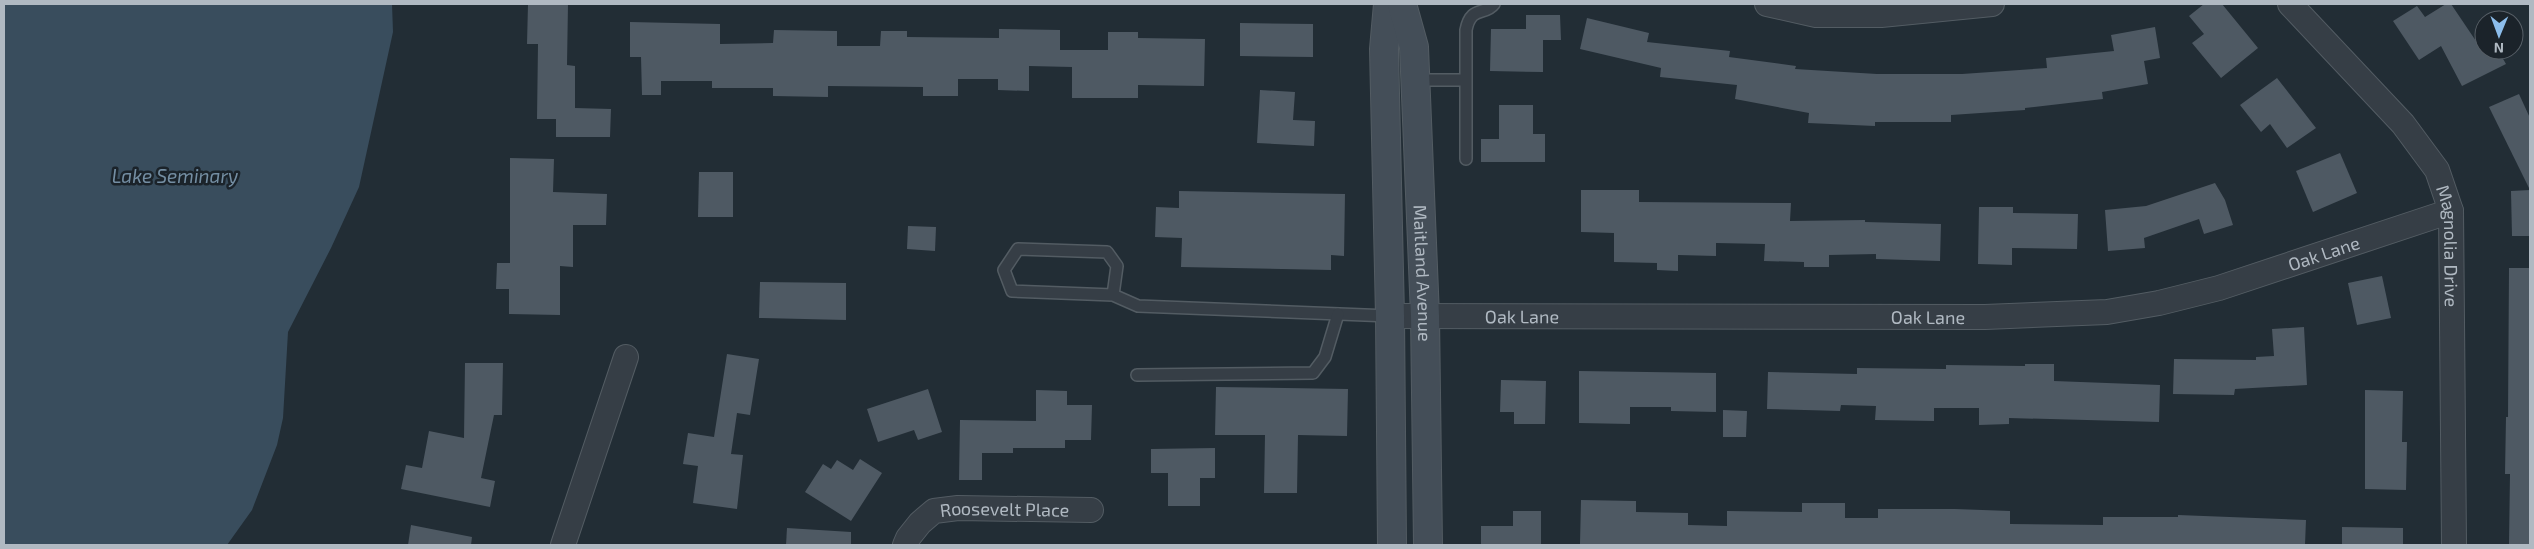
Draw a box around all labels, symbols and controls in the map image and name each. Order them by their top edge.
north arrow [2474,10,2524,60]
text: N [2494,40,2504,57]
water label: Lake Seminary [112,164,238,188]
street label: Magnolia Drive [2432,182,2463,307]
street label: Maitland Avenue [1409,204,1436,342]
street label: Oak Lane [2285,231,2362,275]
street label: Oak Lane [1485,305,1559,327]
street label: Oak Lane [1891,306,1965,328]
street label: Roosevelt Place [938,497,1070,521]

